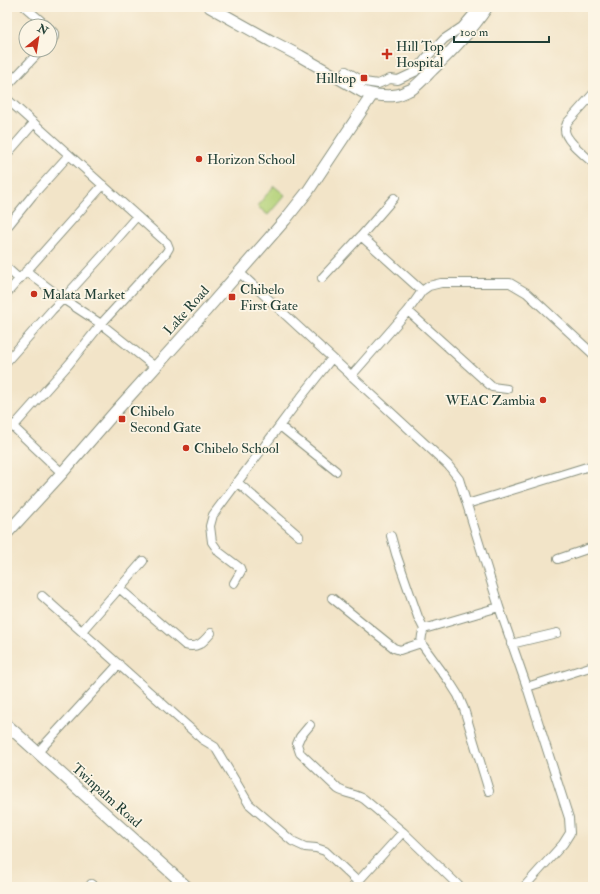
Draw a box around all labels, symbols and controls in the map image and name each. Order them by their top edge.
north arrow [18,18,58,58]
scale bar [454,18,549,44]
text: N [34,21,51,38]
text: 100 m [460,25,489,40]
place label: Hill Top Hospital [396,38,444,72]
marker: Hill Top Hospital [381,48,393,60]
place label: Hilltop [315,70,356,88]
marker: Hilltop [359,73,369,83]
place label: Horizon School [207,151,296,168]
marker: Horizon School [194,154,204,164]
place label: Chibelo First Gate [240,281,298,314]
street label: Lake Road [160,282,213,338]
place label: Malata Market [42,286,126,303]
marker: Malata Market [29,289,39,299]
marker: Chibelo First Gate [227,292,237,302]
place label: WEAC Zambia [444,392,535,409]
marker: WEAC Zambia [538,395,548,405]
place label: Chibelo Second Gate [130,403,201,436]
marker: Chibelo Second Gate [117,414,127,424]
place label: Chibelo School [194,440,279,457]
marker: Chibelo School [181,443,191,453]
street label: Twinpalm Road [68,760,145,832]

